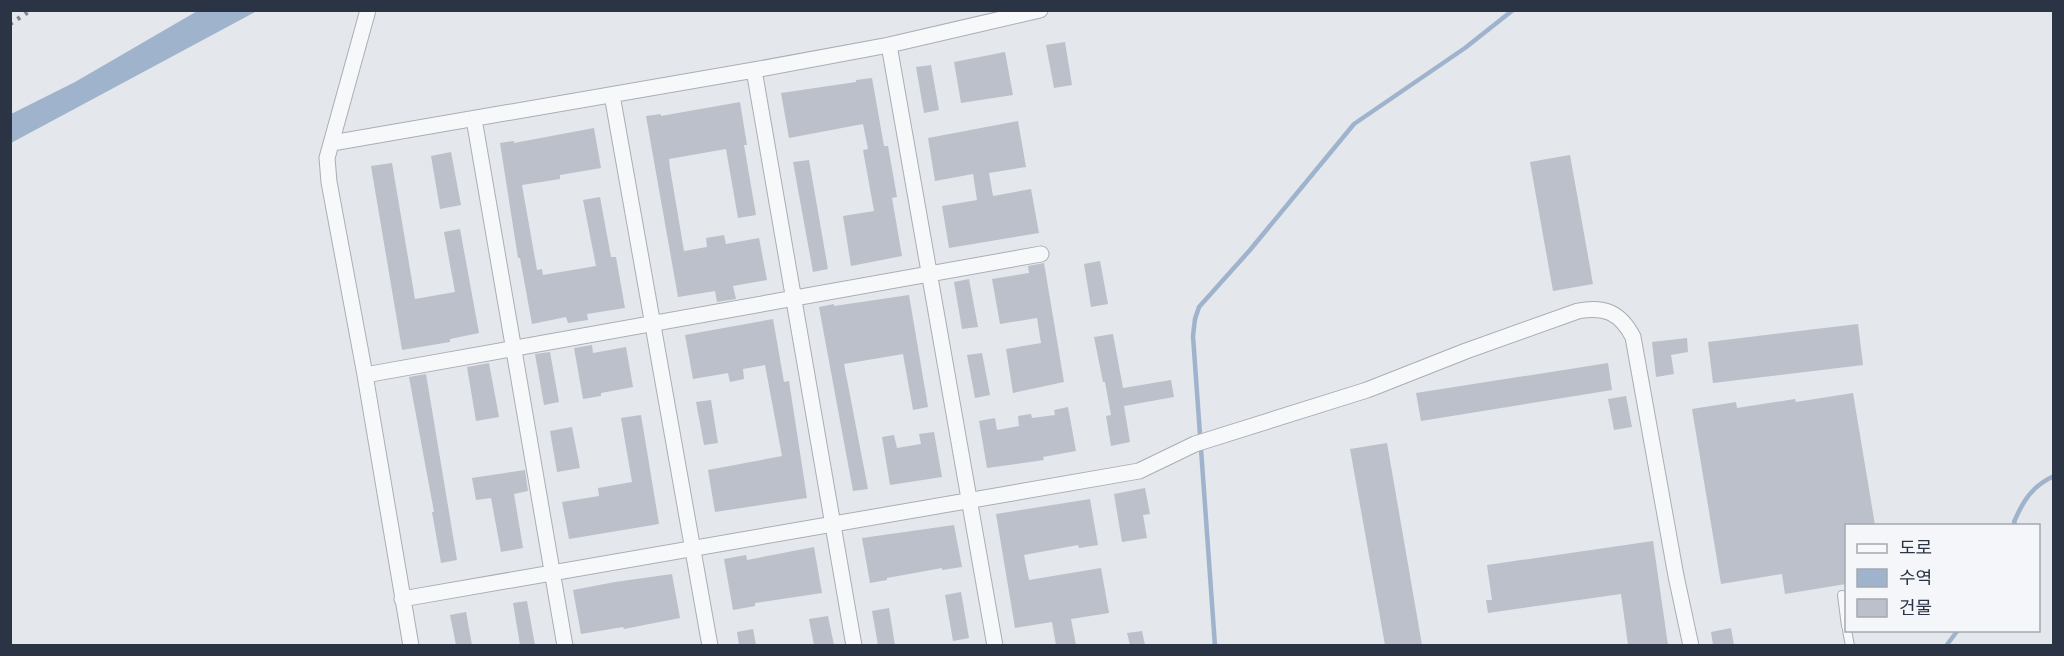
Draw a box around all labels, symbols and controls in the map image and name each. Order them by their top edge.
legend [1845,524,2040,632]
text: 도로 [1899,535,1932,559]
text: 수역 [1899,565,1932,589]
text: 건물 [1899,595,1932,619]

